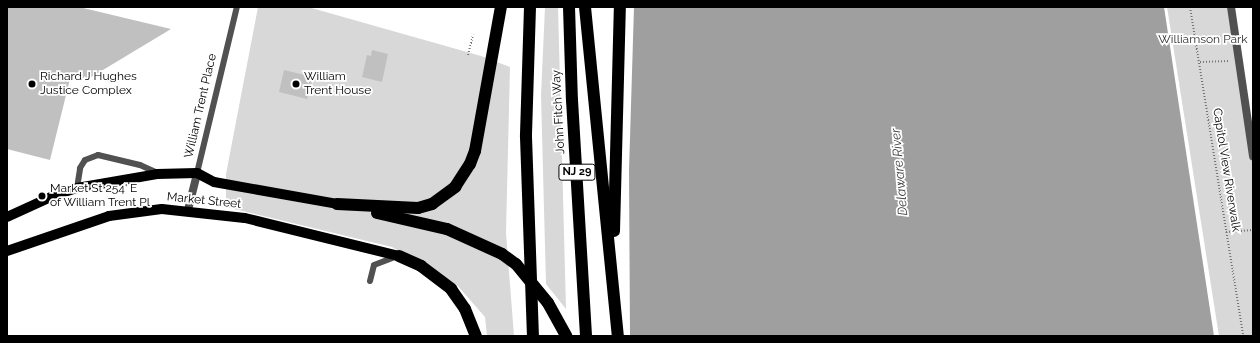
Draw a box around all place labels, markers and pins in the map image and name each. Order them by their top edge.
place label: Richard J Hughes Justice Complex [40,70,137,98]
place label: William Trent House [304,70,371,98]
marker: Richard J Hughes Justice Complex [27,79,37,89]
marker: William Trent House [291,79,301,89]
place label: Market St 254' E of William Trent Pl [50,182,151,210]
marker: Market St 254' E of William Trent Pl [37,191,47,201]

